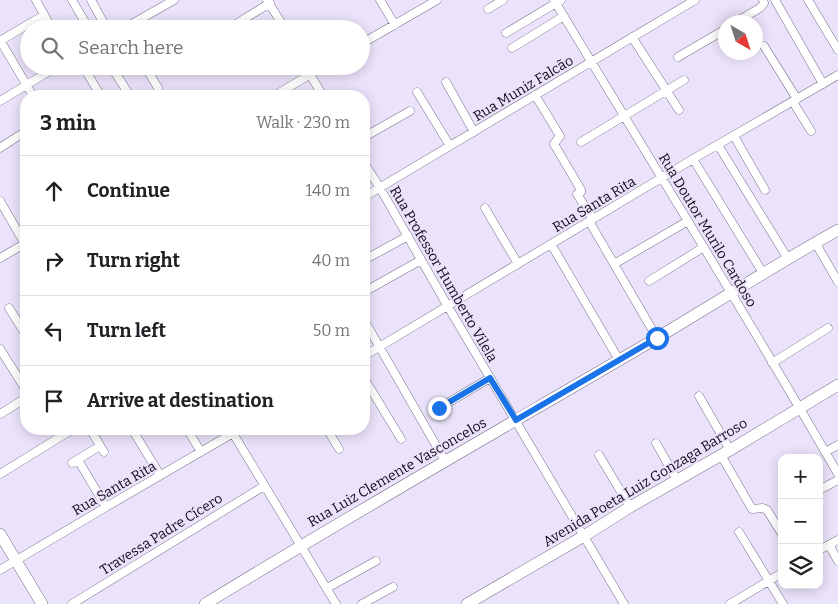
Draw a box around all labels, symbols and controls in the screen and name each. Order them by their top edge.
north arrow [718,15,763,60]
search box [20,20,370,75]
icon: search [38,34,66,62]
text: Search here [78,36,183,59]
street label: Rua Muniz Falcão [470,52,576,125]
text: 3 min [40,110,96,136]
text: Walk · 230 m [256,113,350,132]
street label: Rua Doutor Murilo Cardoso [655,150,760,310]
street label: Rua Santa Rita [550,173,639,236]
icon: ahead [40,177,68,205]
text: Continue [87,179,170,202]
text: 140 m [305,181,350,200]
street label: Rua Professor Humberto Vilela [386,183,501,366]
icon: right [40,247,68,275]
text: Turn right [87,249,180,272]
text: 40 m [312,251,350,270]
icon: left [40,317,68,345]
text: Turn left [87,319,166,342]
text: 50 m [313,321,350,340]
route start [646,327,669,350]
icon: arrive [40,387,68,415]
text: Arrive at destination [87,389,274,412]
route end [428,397,451,420]
street label: Rua Luiz Clemente Vasconcelos [305,414,490,531]
street label: Avenida Poeta Luiz Gonzaga Barroso [540,415,751,550]
map controls [778,454,823,589]
button: + [778,454,823,499]
street label: Rua Santa Rita [69,457,159,519]
street label: Travessa Padre Cícero [97,490,226,579]
button: − [778,499,823,544]
button: layers [778,544,823,589]

